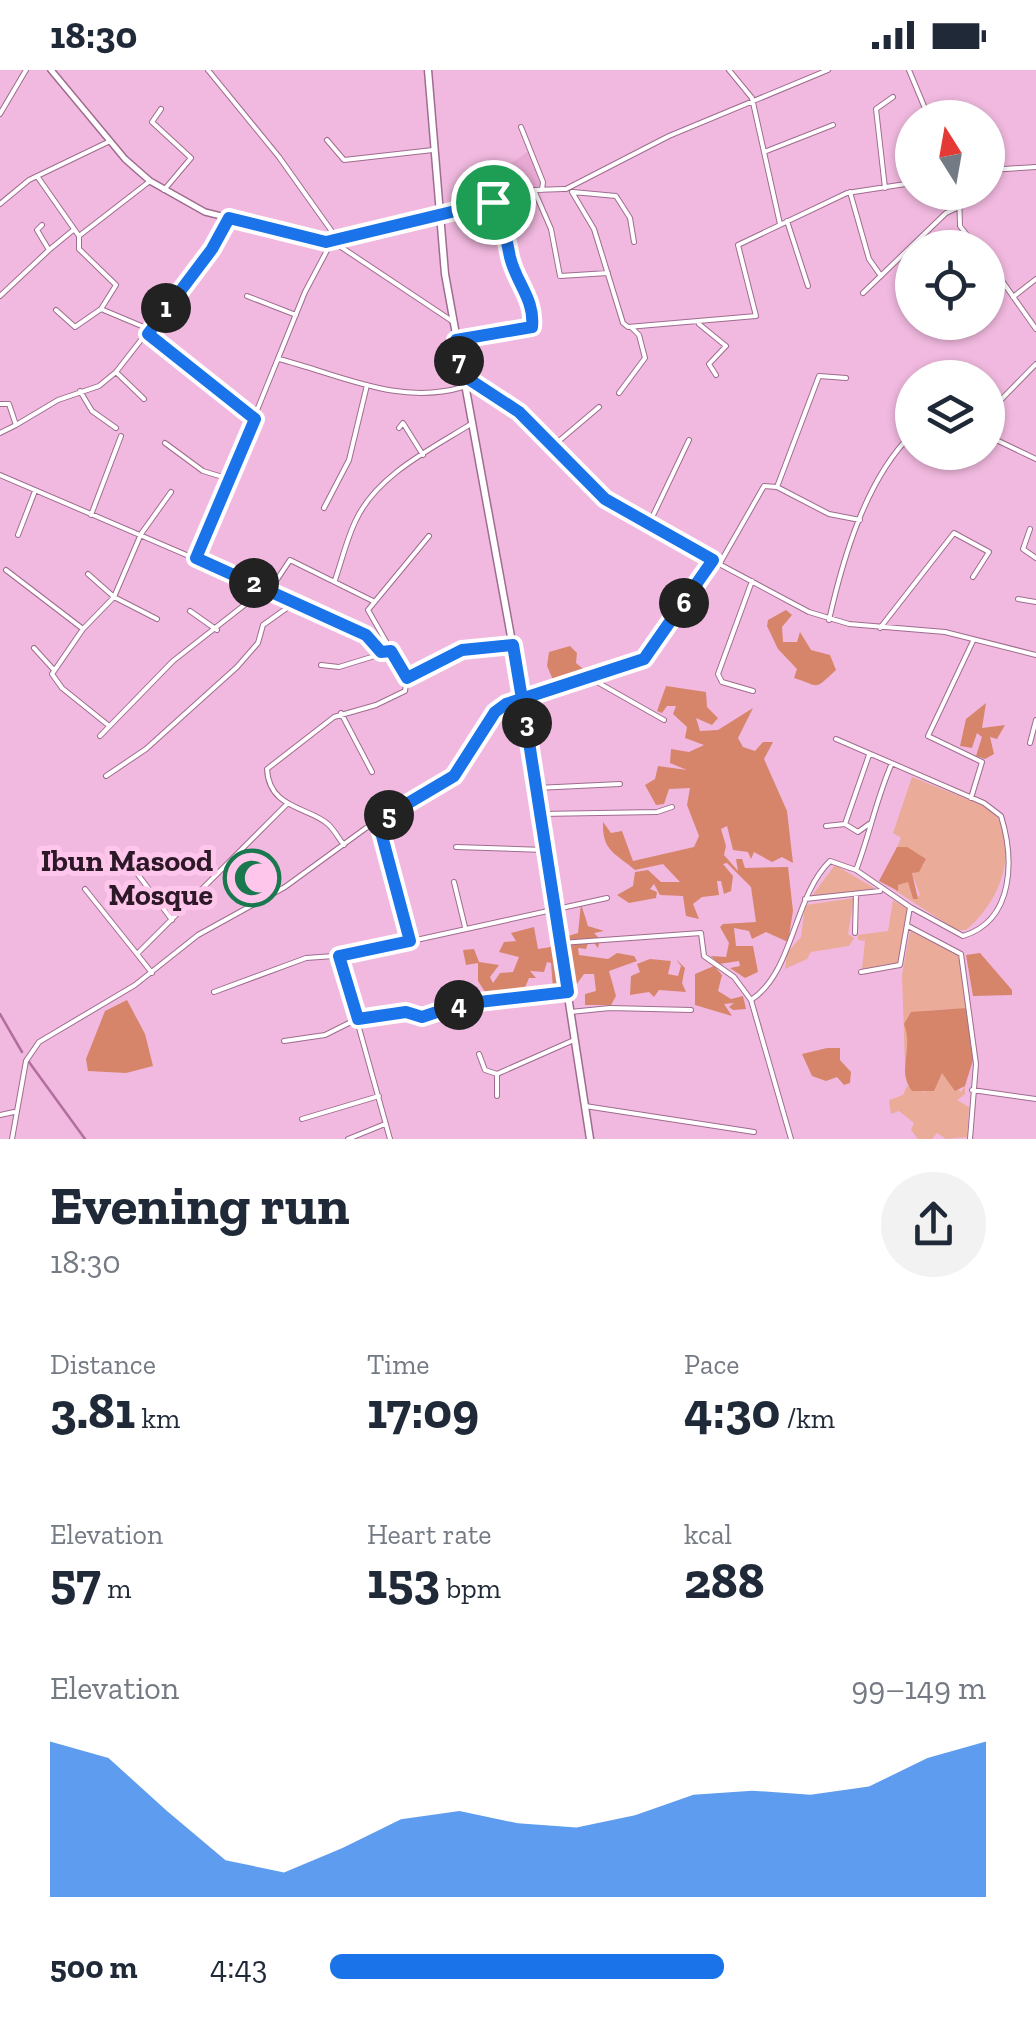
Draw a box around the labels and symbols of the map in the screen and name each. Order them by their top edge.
north arrow [895,100,1005,210]
pin [451,160,536,245]
pin: 1 [141,283,191,333]
pin: 7 [434,336,484,386]
pin: 2 [229,558,279,608]
pin: 6 [659,578,709,628]
pin: 3 [502,698,552,748]
pin: 5 [364,790,414,840]
place label: Ibun Masood Mosque [41,843,213,913]
mosque icon: Ibun Masood Mosque [222,848,282,908]
pin: 4 [434,980,484,1030]

